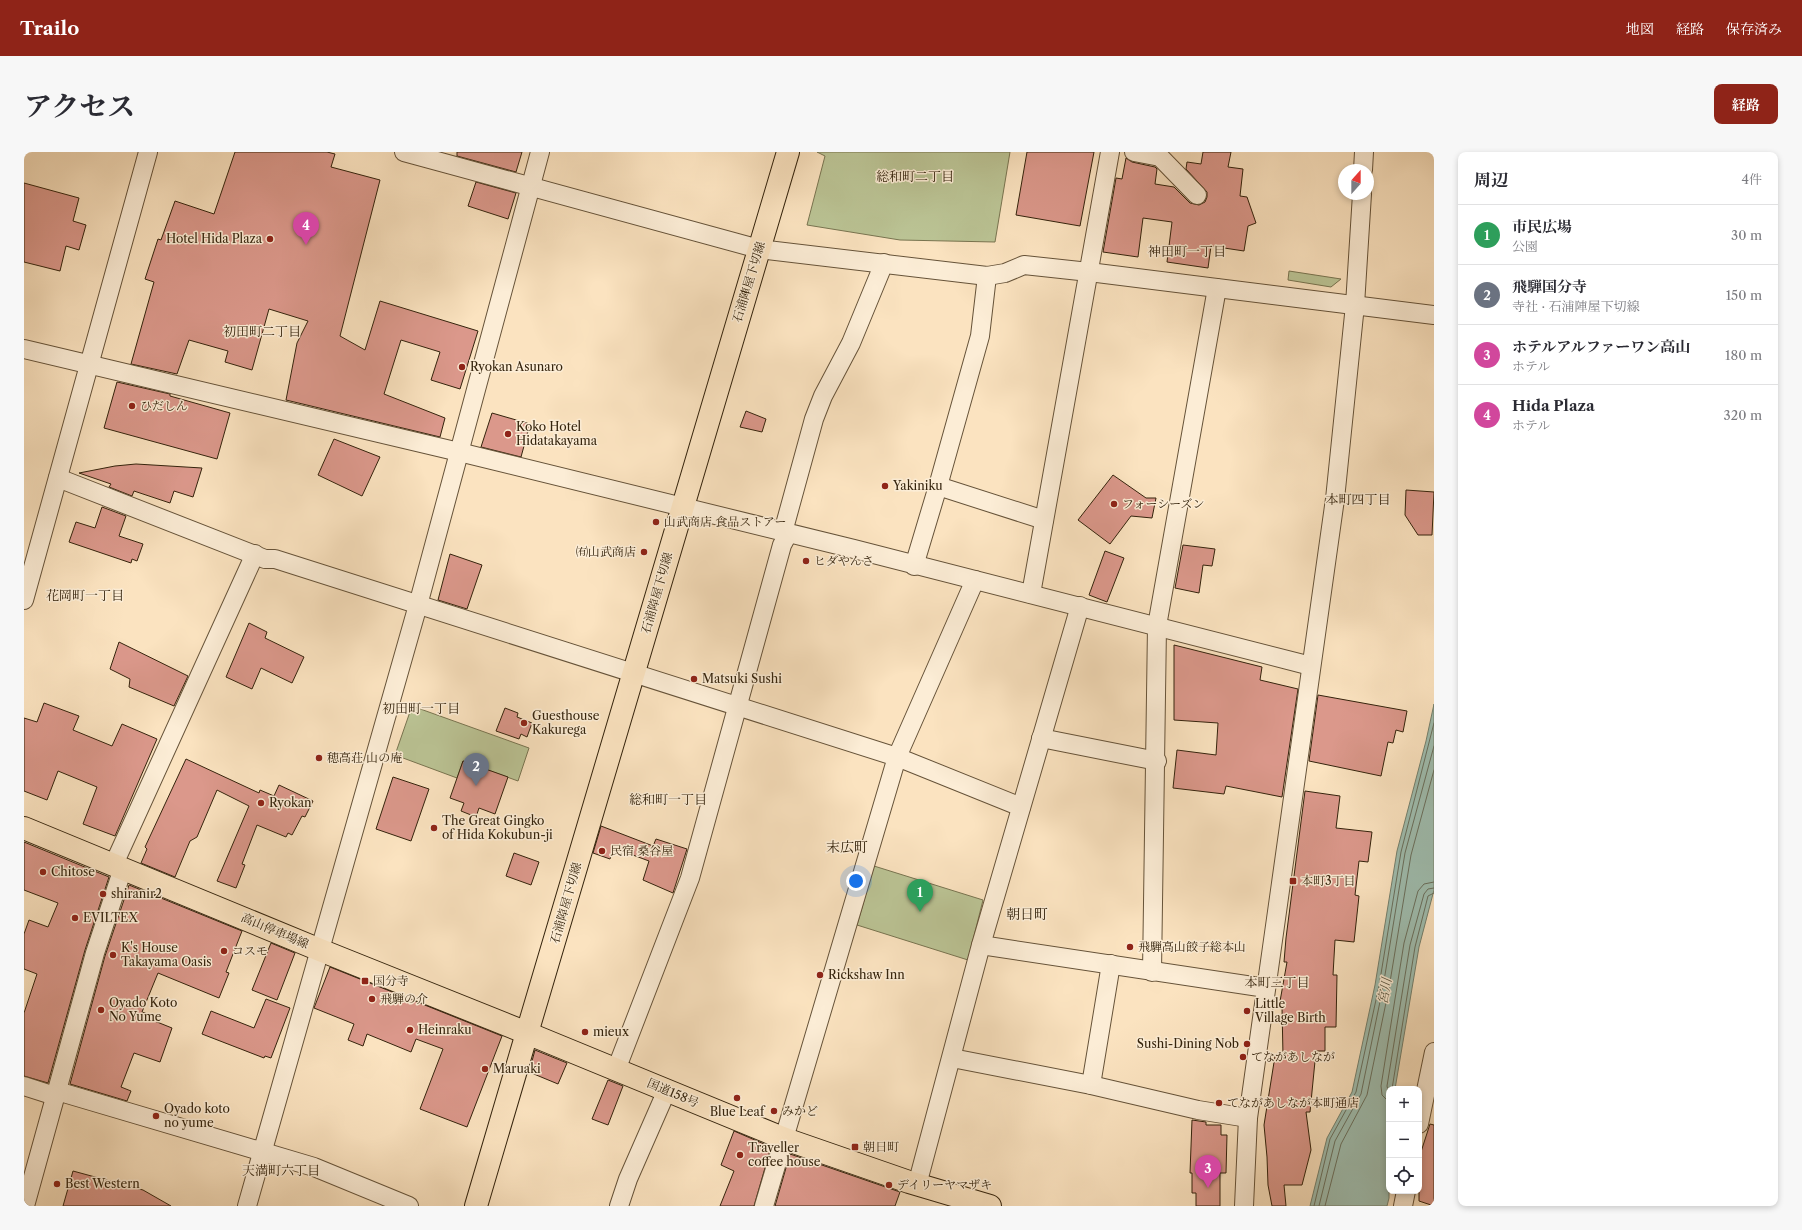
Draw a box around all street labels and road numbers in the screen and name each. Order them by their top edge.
street label: 石浦陣屋下切線 [729,239,768,324]
street label: 石浦陣屋下切線 [638,550,675,635]
street label: 石浦陣屋下切線 [547,860,584,945]
street label: 高山停車場線 [239,910,311,952]
street label: 国道158号 [645,1075,701,1110]

